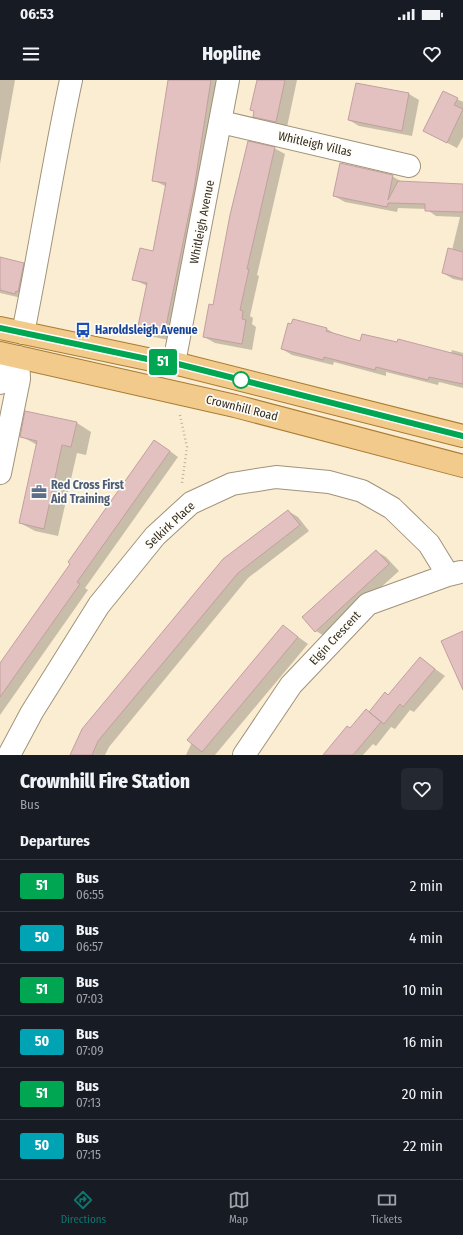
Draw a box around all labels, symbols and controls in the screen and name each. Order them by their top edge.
text: 06:53 [20,5,54,23]
icon: menu [20,43,42,65]
text: Hopline [202,43,261,65]
icon: heart [421,43,443,65]
street label: Whitleigh Villas [277,129,353,159]
street label: Whitleigh Avenue [187,179,217,265]
bus stop icon: Haroldsleigh Avenue [74,321,92,339]
place label: Haroldsleigh Avenue [95,323,198,337]
line badge: 51 [145,349,181,375]
text: 51 [157,353,169,370]
unlabelled marker [232,371,250,389]
street label: Crownhill Road [205,392,279,424]
place label: Red Cross First Aid Training [50,478,125,506]
office icon: Red Cross First Aid Training [30,483,48,501]
street label: Selkirk Place [142,499,198,551]
street label: Elgin Crescent [307,608,363,668]
button: heart [401,768,443,810]
text: Crownhill Fire Station [20,770,190,793]
text: Bus [20,797,39,812]
text: Departures [20,832,90,850]
text: Bus [76,869,99,887]
text: 51 [36,877,48,894]
text: 2 min [410,877,443,895]
text: 06:55 [76,887,104,902]
text: Bus [76,921,99,939]
text: 50 [35,929,49,946]
text: 4 min [409,929,443,947]
text: 06:57 [76,939,103,954]
text: Bus [76,973,99,991]
text: 51 [36,981,48,998]
text: 10 min [403,981,443,999]
text: 07:03 [76,991,103,1006]
text: Bus [76,1025,99,1043]
text: 50 [35,1033,49,1050]
text: 16 min [403,1033,443,1051]
text: 07:09 [76,1043,104,1058]
text: Bus [76,1077,99,1095]
text: 51 [36,1085,48,1102]
text: 20 min [402,1085,443,1103]
text: 07:13 [76,1095,101,1110]
text: Bus [76,1129,99,1147]
text: 50 [35,1137,49,1154]
text: 22 min [403,1137,443,1155]
text: 07:15 [76,1147,101,1162]
tab: Directions [61,1189,106,1226]
tab: Map [228,1189,250,1226]
tab: Tickets [371,1189,402,1226]

